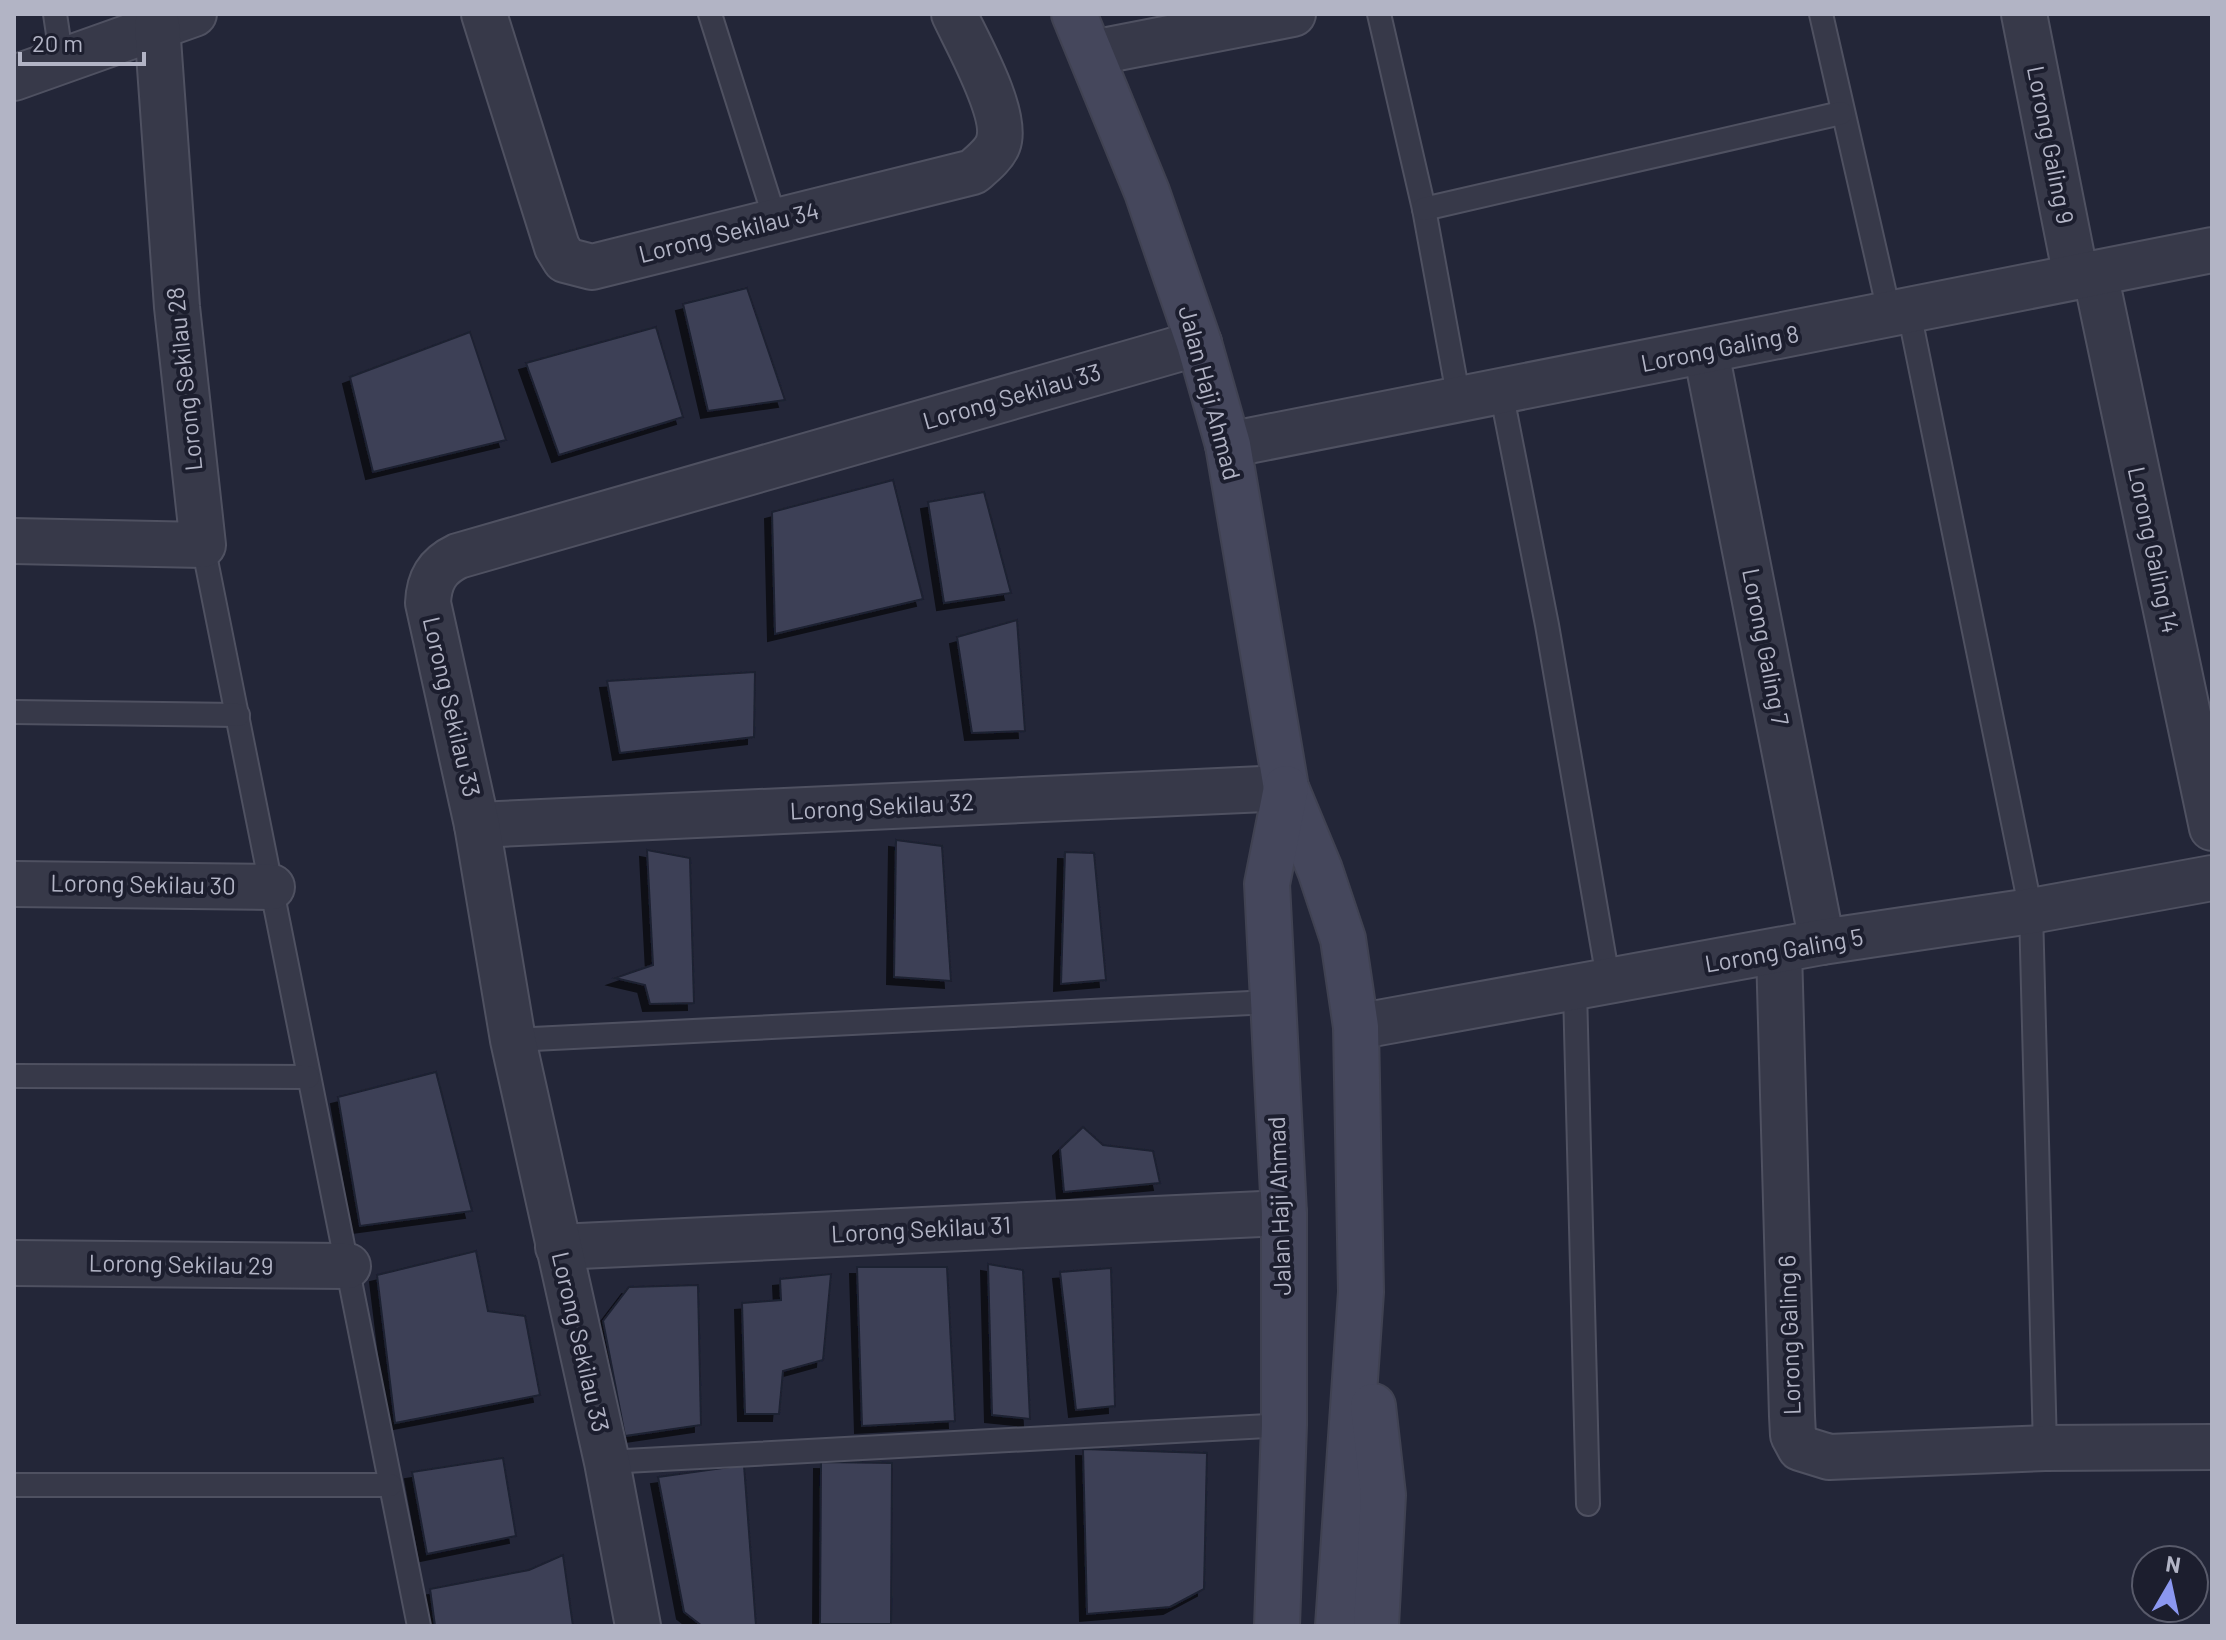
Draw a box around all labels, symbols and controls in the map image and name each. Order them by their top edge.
scale bar [20,16,144,66]
text: 20 m [32,28,83,57]
street label: Lorong Galing 9 [2022,63,2081,226]
street label: Lorong Sekilau 34 [635,195,822,268]
street label: Lorong Sekilau 28 [159,286,208,473]
street label: Jalan Haji Ahmad [1173,302,1248,483]
street label: Lorong Galing 8 [1638,318,1801,377]
street label: Lorong Sekilau 33 [919,356,1104,435]
street label: Lorong Galing 14 [2123,464,2186,636]
street label: Lorong Galing 7 [1737,566,1796,728]
street label: Lorong Sekilau 33 [418,614,487,800]
street label: Lorong Sekilau 32 [789,786,975,825]
street label: Lorong Sekilau 30 [50,867,236,900]
street label: Lorong Galing 5 [1702,921,1865,978]
street label: Jalan Haji Ahmad [1261,1116,1296,1296]
street label: Lorong Sekilau 31 [830,1209,1012,1248]
street label: Lorong Sekilau 29 [88,1247,274,1280]
street label: Lorong Sekilau 33 [547,1249,616,1435]
street label: Lorong Galing 6 [1771,1254,1806,1416]
north arrow [2130,1544,2210,1624]
text: N [2164,1549,2183,1577]

